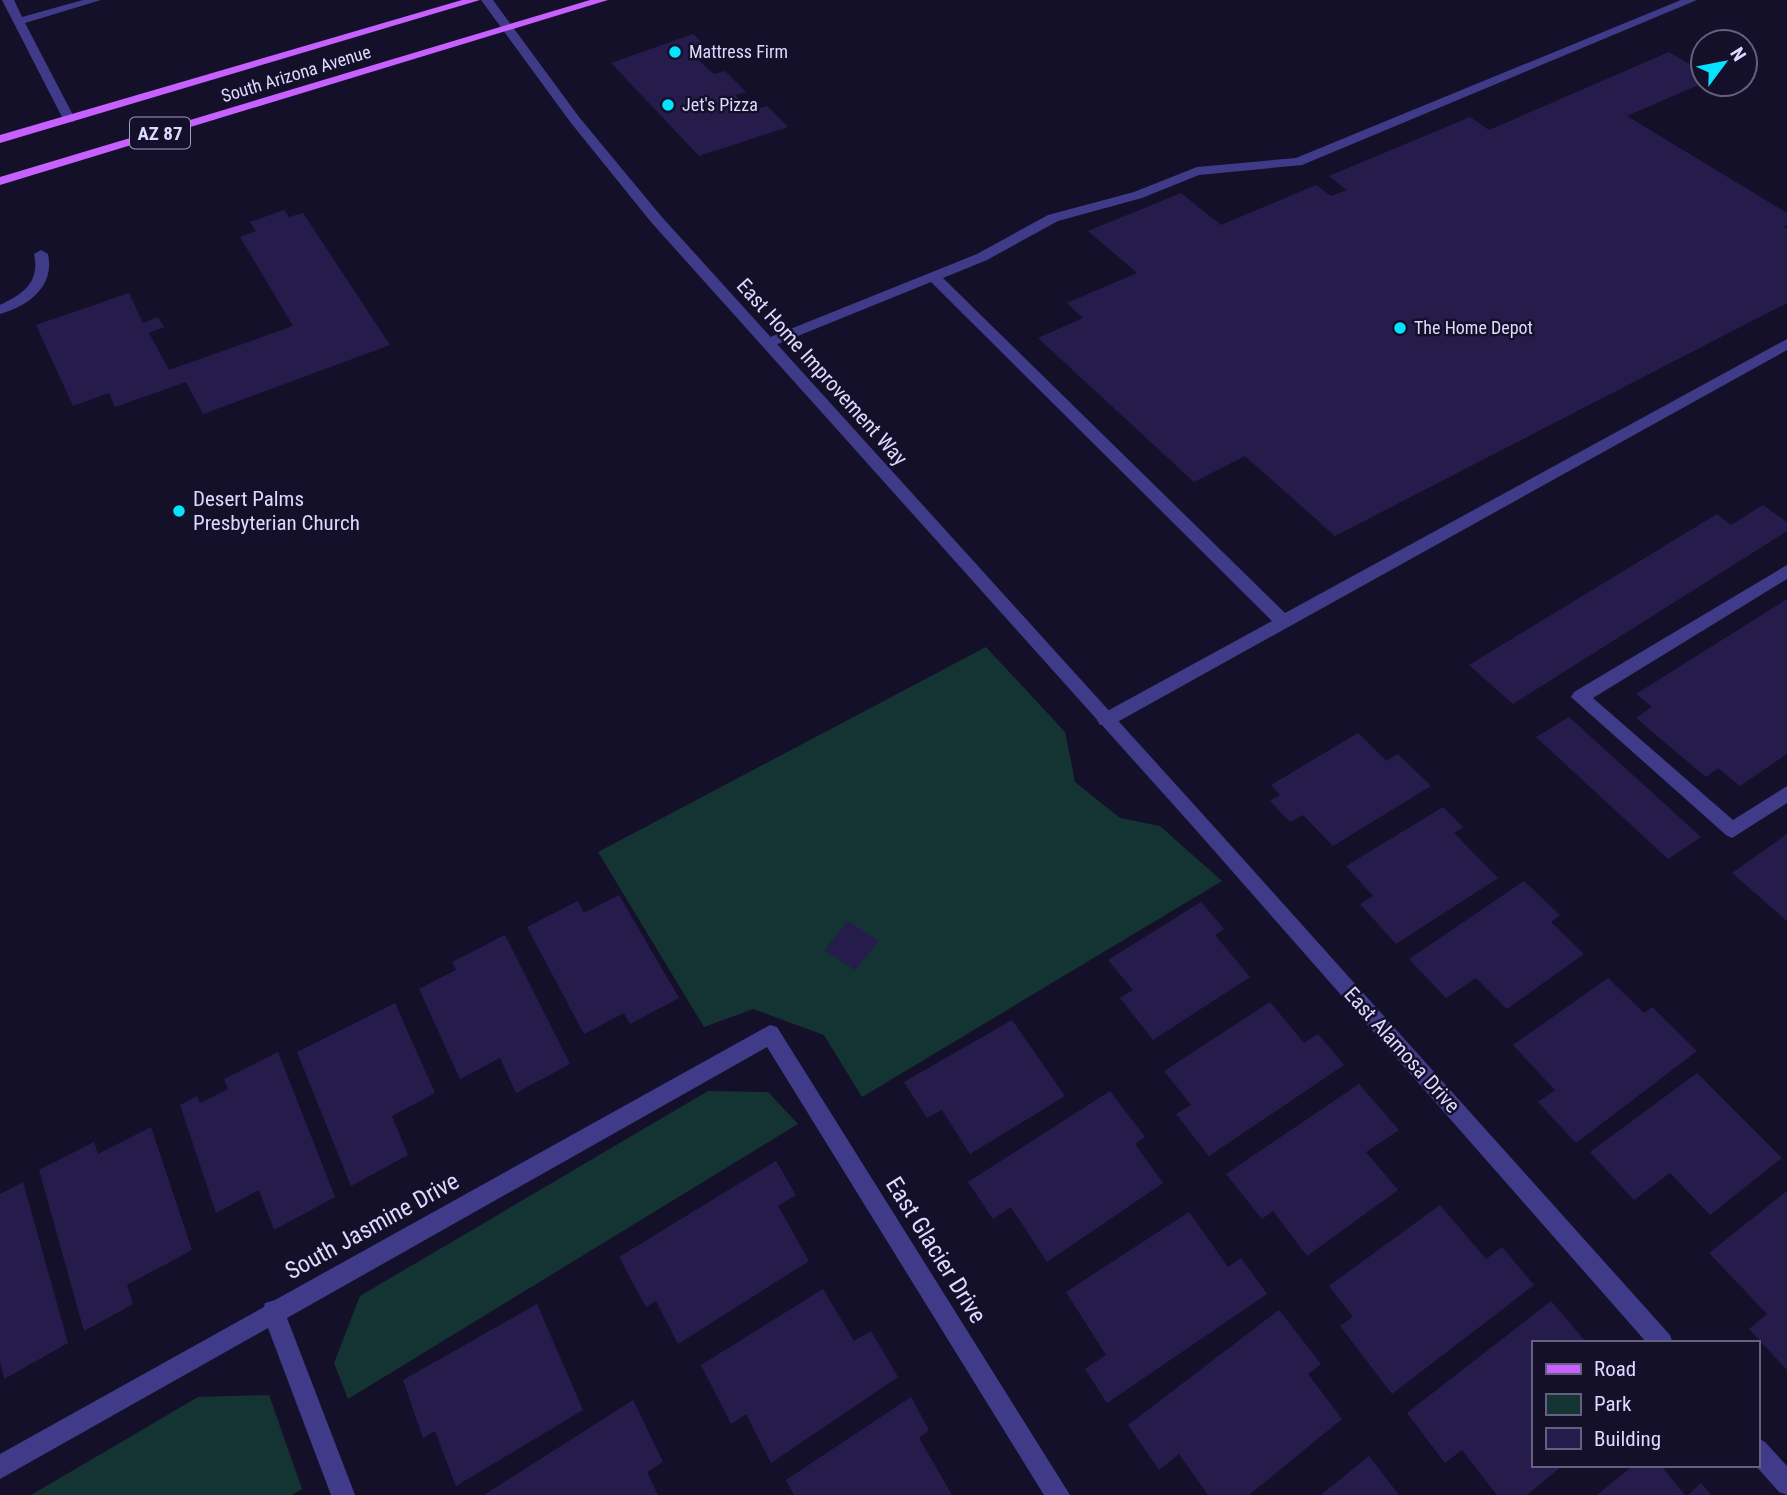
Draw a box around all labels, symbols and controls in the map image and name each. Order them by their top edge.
north arrow [1689,28,1759,98]
street label: South Arizona Avenue [219,41,373,106]
place label: Mattress Firm [689,41,788,62]
text: N [1725,43,1751,65]
marker: Mattress Firm [667,44,683,60]
place label: Jet's Pizza [682,94,758,115]
marker: Jet's Pizza [660,97,676,113]
road number: AZ 87 [130,118,190,148]
street label: East Home Improvement Way [732,274,912,471]
place label: The Home Depot [1414,317,1533,338]
marker: The Home Depot [1392,320,1408,336]
place label: Desert Palms Presbyterian Church [193,487,360,535]
marker: Desert Palms Presbyterian Church [171,503,187,519]
street label: East Alamosa Drive [1339,982,1465,1118]
street label: South Jasmine Drive [280,1167,464,1285]
street label: East Glacier Drive [880,1172,992,1328]
legend [1532,1341,1759,1467]
text: Road [1594,1357,1636,1381]
text: Park [1594,1392,1632,1416]
text: Building [1594,1427,1661,1451]

